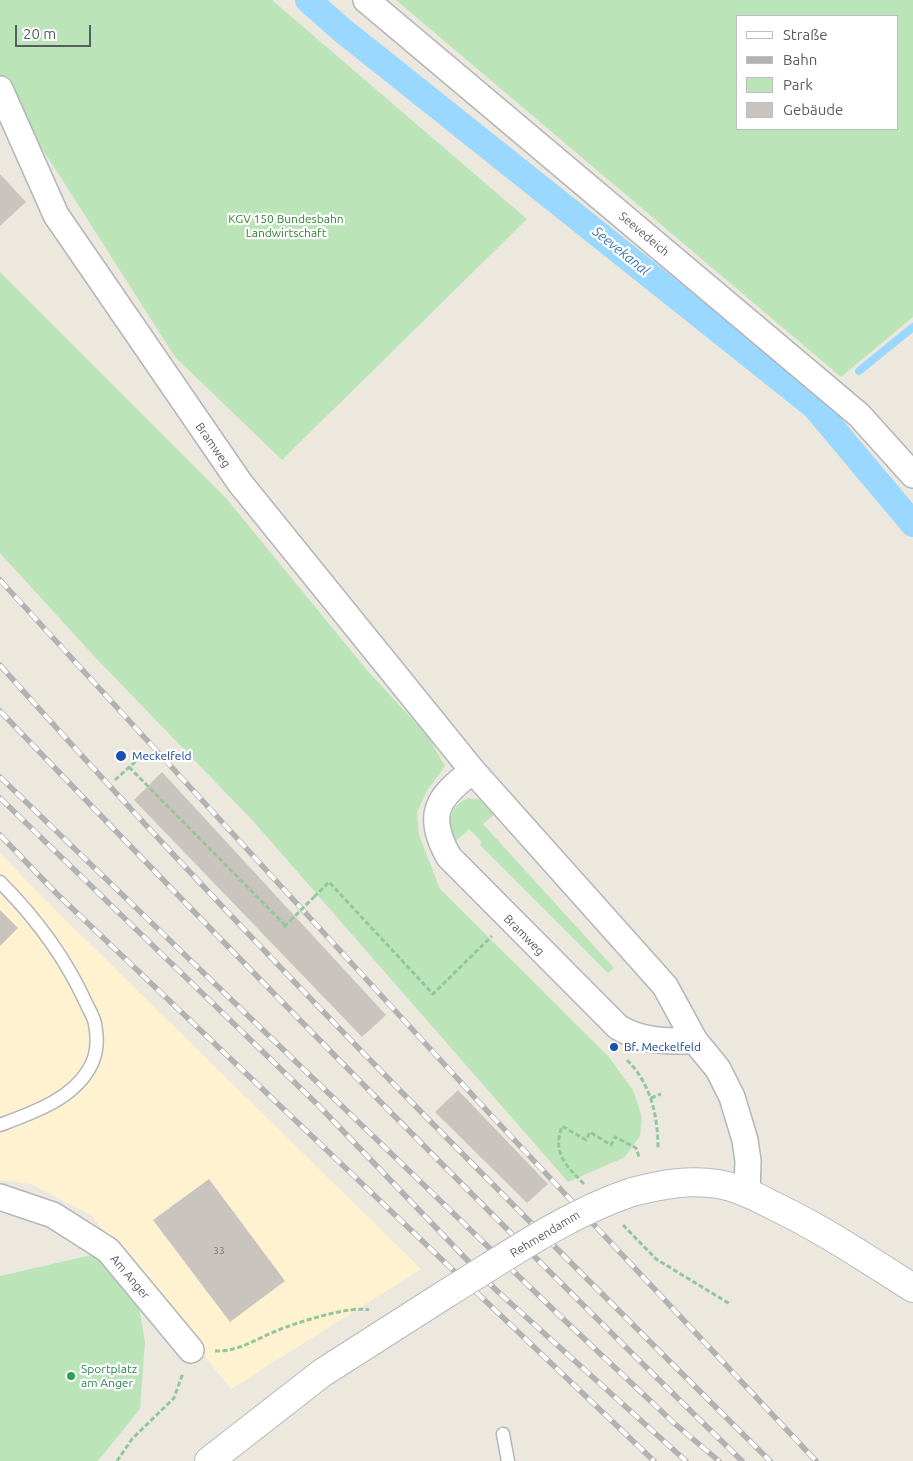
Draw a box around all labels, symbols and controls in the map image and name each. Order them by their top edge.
scale bar [18,15,94,47]
legend [736,15,898,130]
text: 20 m [23,25,56,42]
text: Straße [783,26,827,43]
text: Bahn [783,51,817,68]
text: Park [783,76,813,93]
text: Gebäude [783,101,843,118]
street label: Seevedeich [616,209,672,259]
park label: KGV 150 Bundesbahn Landwirtschaft [228,212,344,240]
water label: Seevekanal [589,223,653,279]
street label: Bramweg [192,420,234,470]
marker: Meckelfeld [114,749,128,763]
place label: Meckelfeld [132,749,192,763]
street label: Bramweg [501,912,547,958]
place label: Bf. Meckelfeld [624,1040,701,1054]
marker: Bf. Meckelfeld [608,1041,620,1053]
street label: Rehmendamm [508,1208,582,1260]
house number: 33 [213,1245,225,1257]
street label: Am Anger [107,1252,153,1302]
place label: Sportplatz am Anger [81,1362,137,1390]
marker: Sportplatz am Anger [65,1370,77,1382]

